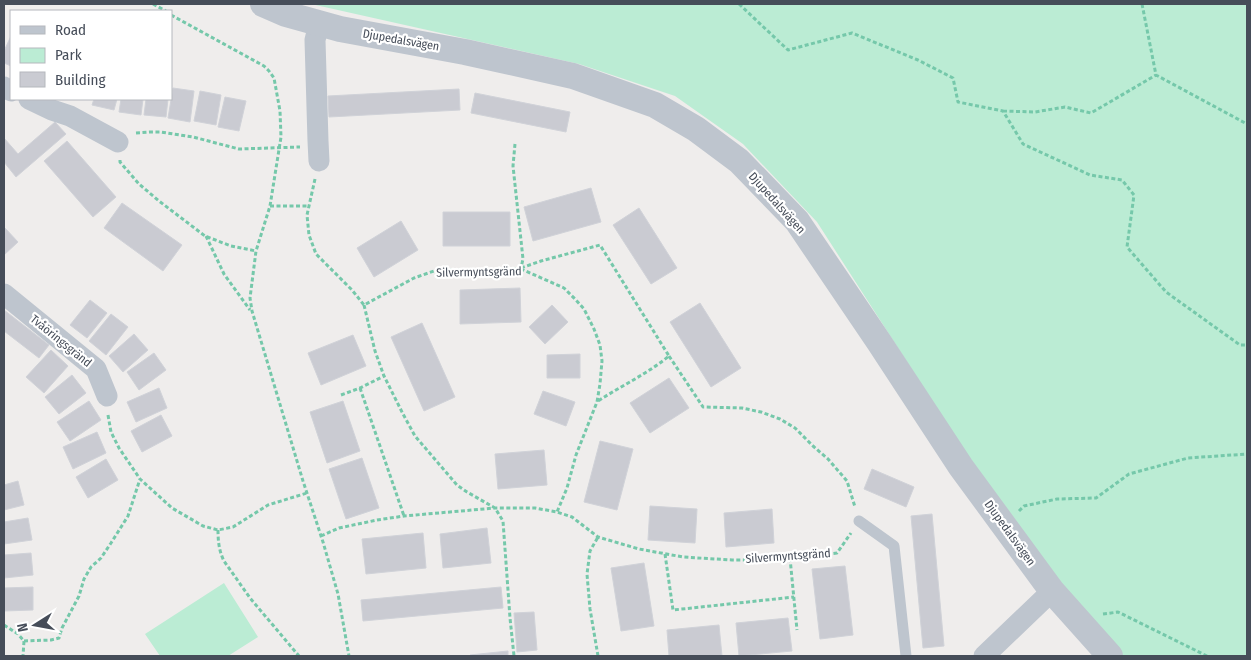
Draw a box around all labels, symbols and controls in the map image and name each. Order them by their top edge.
legend [10,10,172,100]
text: Road [55,21,86,39]
street label: Djupedalsvägen [362,26,440,54]
text: Park [55,46,82,64]
text: Building [55,71,106,89]
street label: Djupedalsvägen [746,170,808,236]
street label: Silvermyntsgränd [436,264,522,280]
street label: Tvåöringsgränd [28,312,94,370]
street label: Djupedalsvägen [982,498,1038,568]
street label: Silvermyntsgränd [745,546,831,566]
north arrow [10,600,60,650]
text: N [14,622,32,633]

